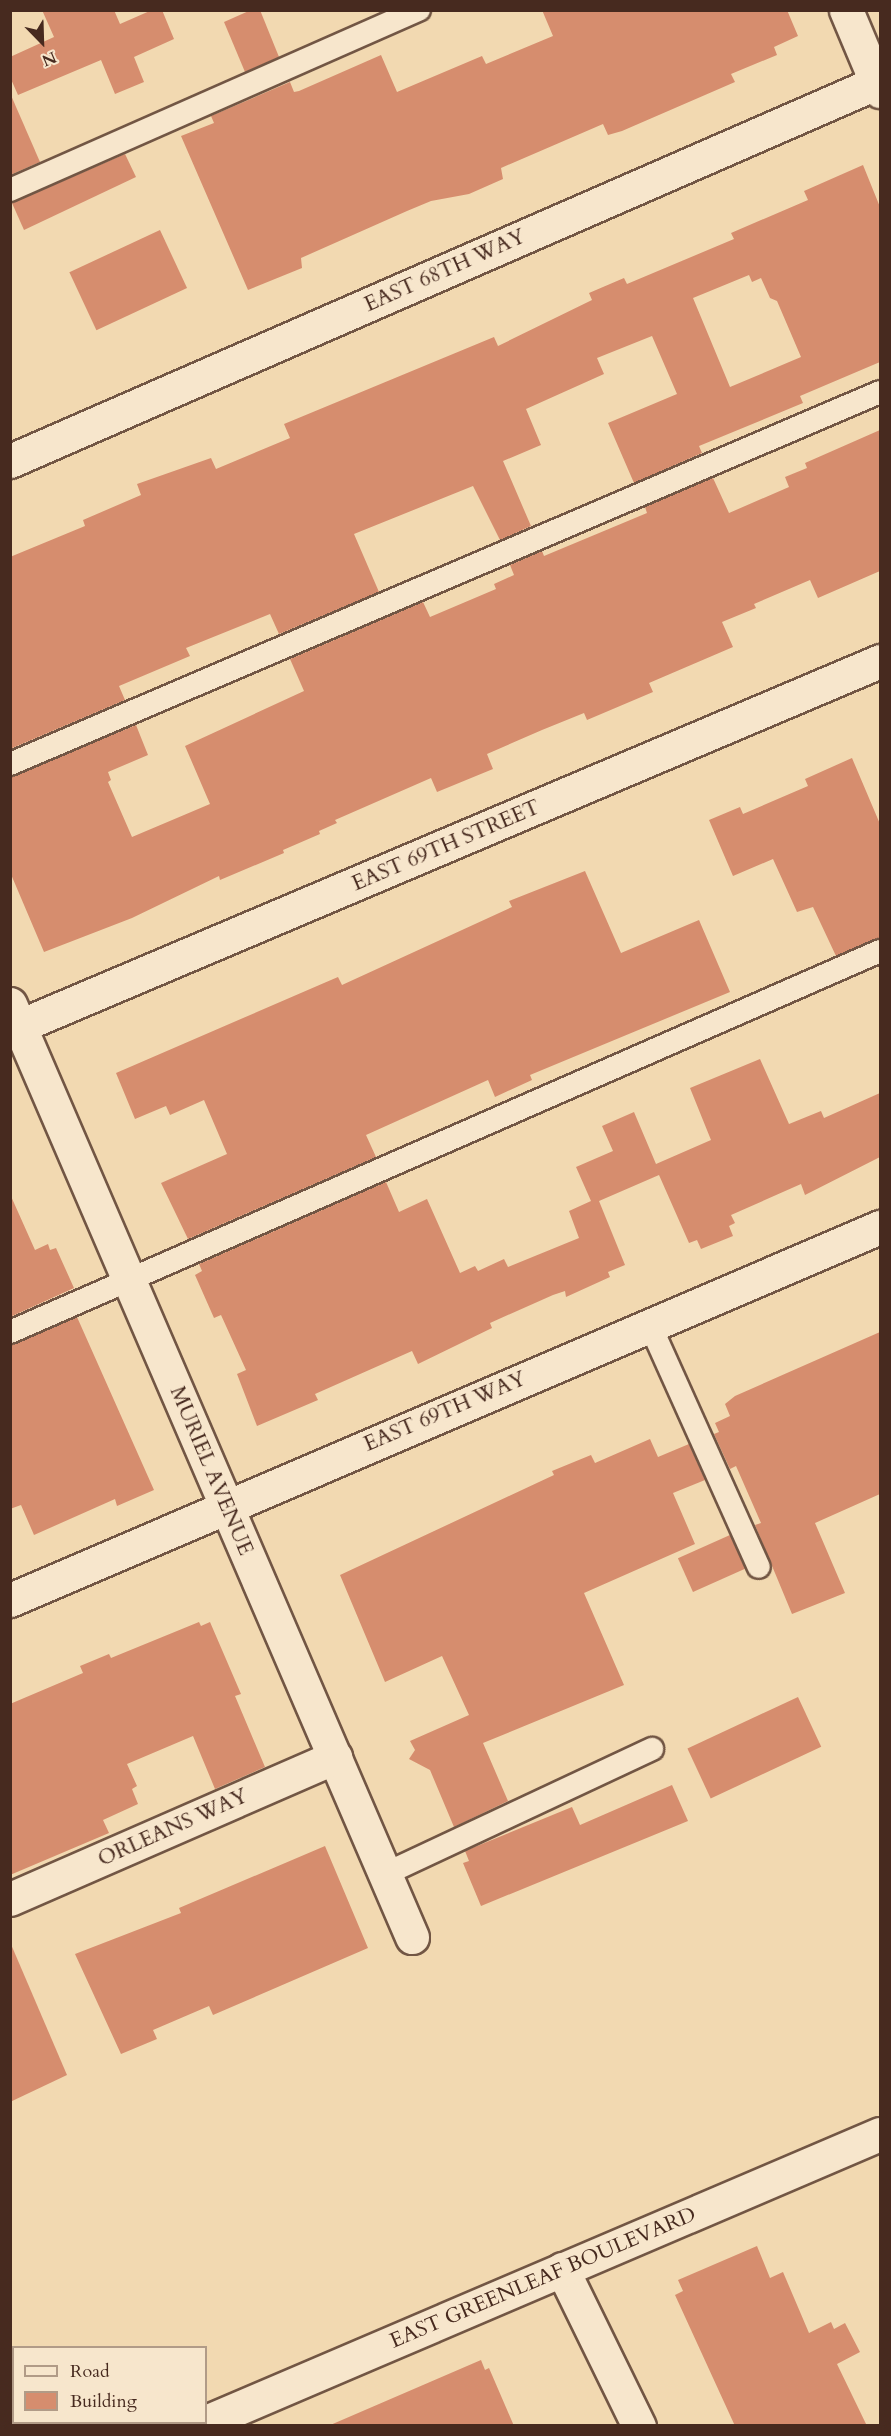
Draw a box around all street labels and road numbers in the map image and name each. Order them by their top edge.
street label: EAST 68TH WAY [361,224,529,318]
street label: EAST 69TH STREET [348,795,544,897]
street label: EAST 69TH WAY [360,1367,530,1457]
street label: MURIEL AVENUE [164,1383,258,1559]
street label: ORLEANS WAY [94,1784,252,1872]
street label: EAST GREENLEAF BOULEVARD [386,2202,700,2354]

